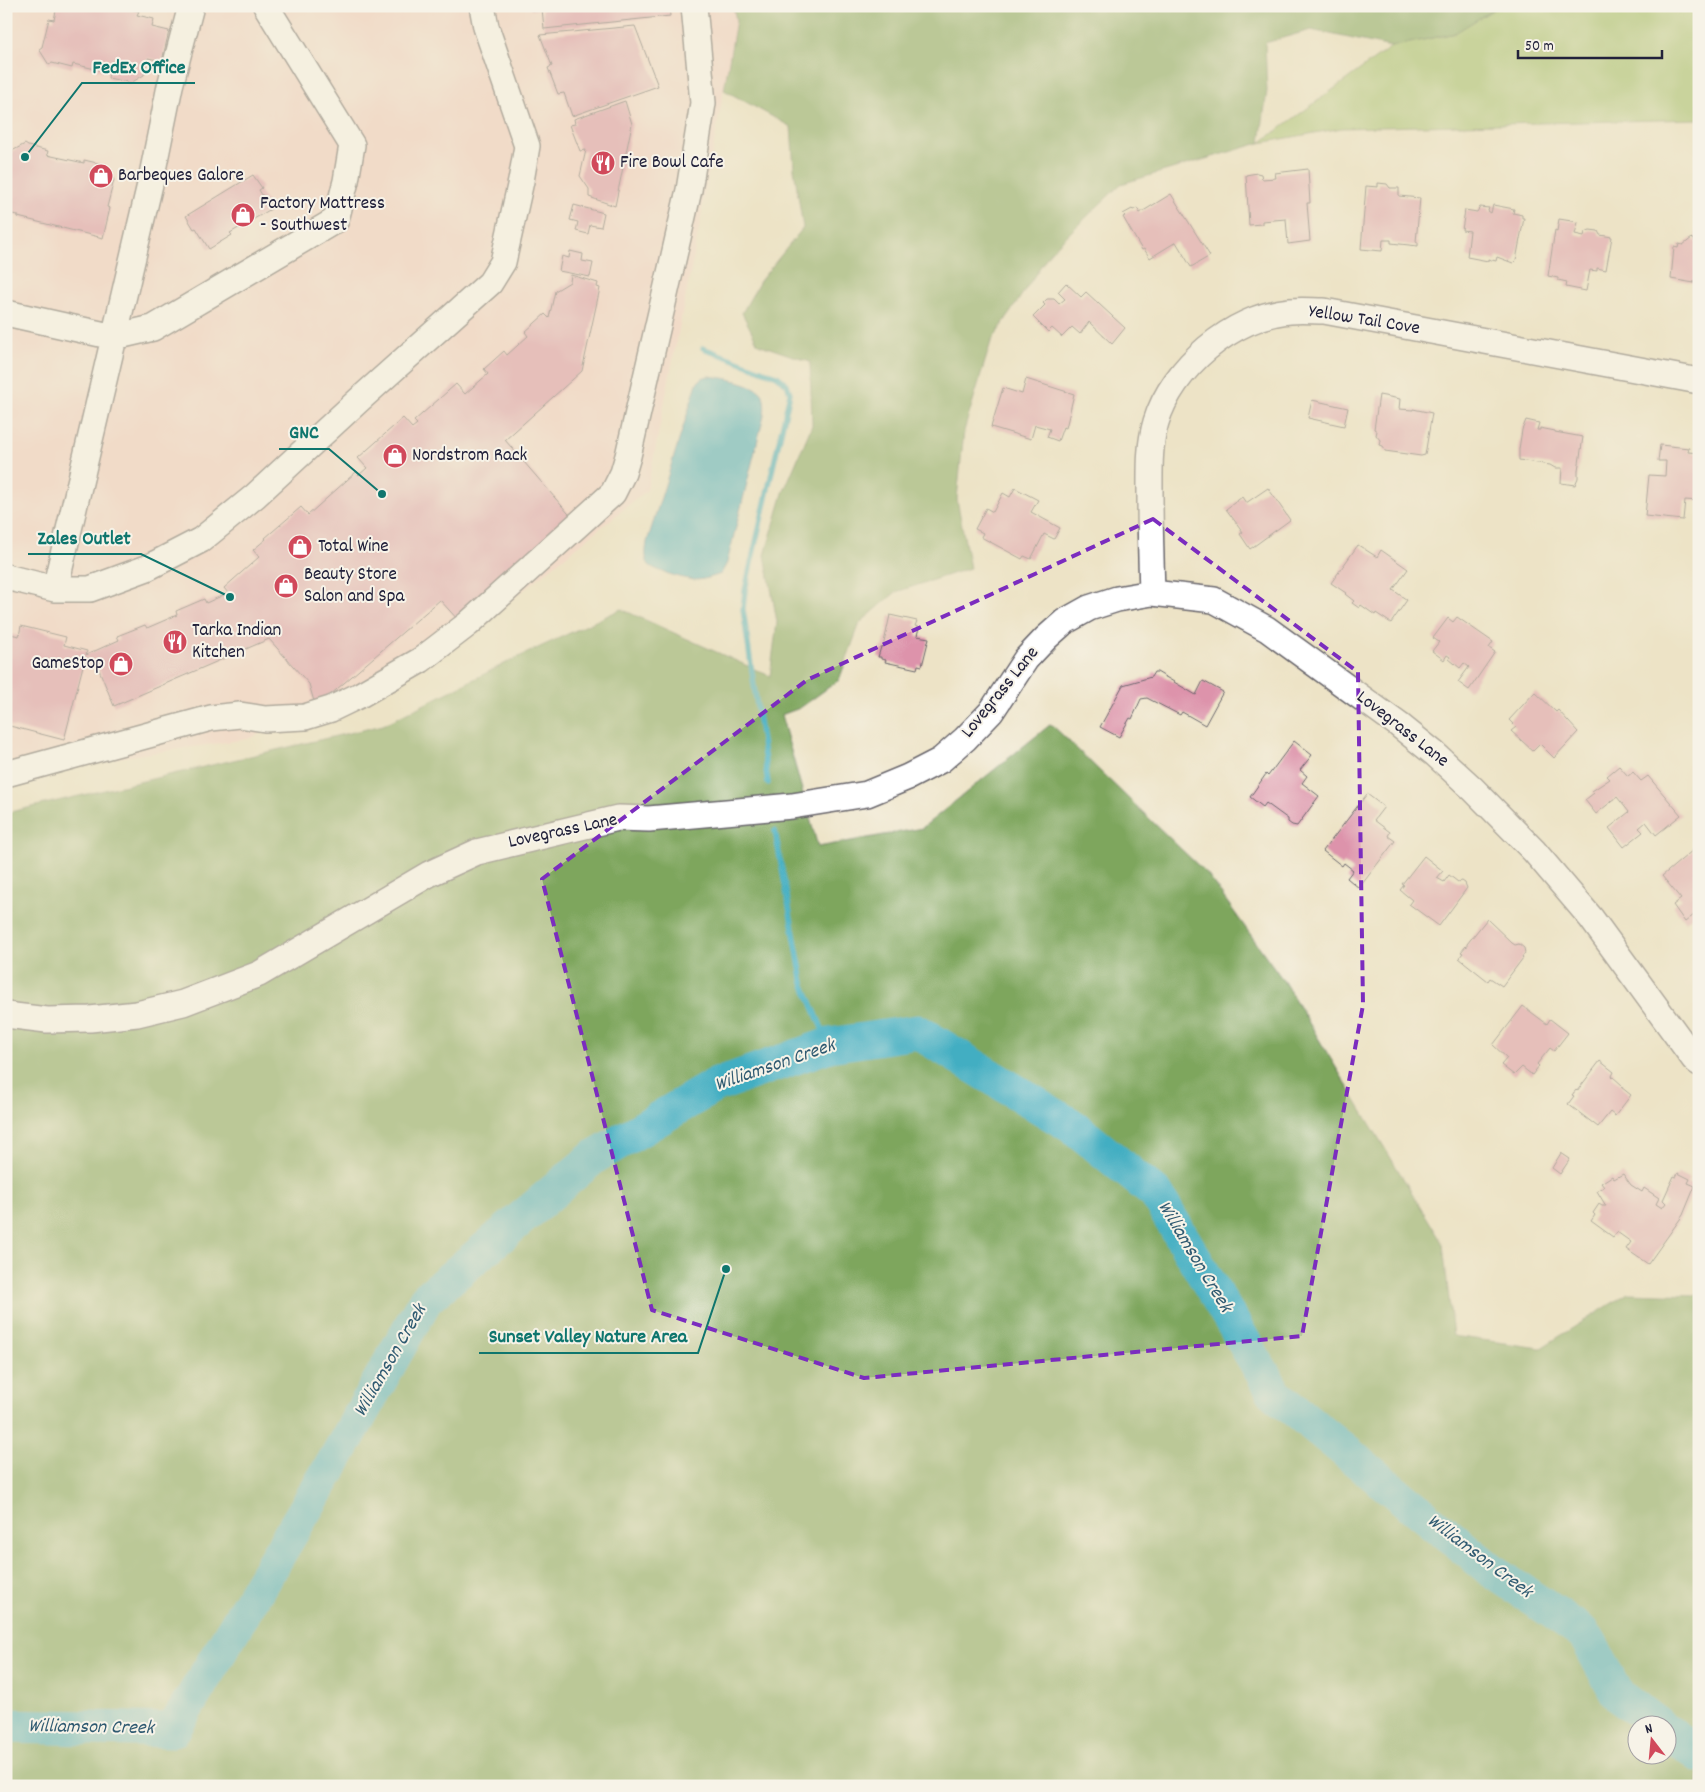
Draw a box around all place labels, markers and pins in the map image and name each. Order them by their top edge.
callout: FedEx Office [82,48,195,83]
restaurant icon: Fire Bowl Cafe [590,150,616,176]
place label: Fire Bowl Cafe [620,150,724,177]
shop icon: Barbeques Galore [88,163,114,189]
place label: Barbeques Galore [118,163,244,190]
place label: Factory Mattress - Southwest [260,191,385,240]
shop icon: Factory Mattress - Southwest [230,202,256,228]
callout: GNC [279,414,329,449]
shop icon: Nordstrom Rack [382,443,408,469]
place label: Nordstrom Rack [412,443,528,470]
callout: Zales Outlet [28,519,141,554]
shop icon: Total Wine [287,534,313,560]
place label: Total Wine [318,534,389,561]
place label: Beauty Store Salon and Spa [304,562,405,611]
shop icon: Beauty Store Salon and Spa [273,573,299,599]
place label: Tarka Indian Kitchen [192,618,281,667]
restaurant icon: Tarka Indian Kitchen [162,629,188,655]
place label: GameStop [31,651,104,678]
shop icon: GameStop [108,651,134,677]
callout: Sunset Valley Nature Area [479,1318,698,1353]

